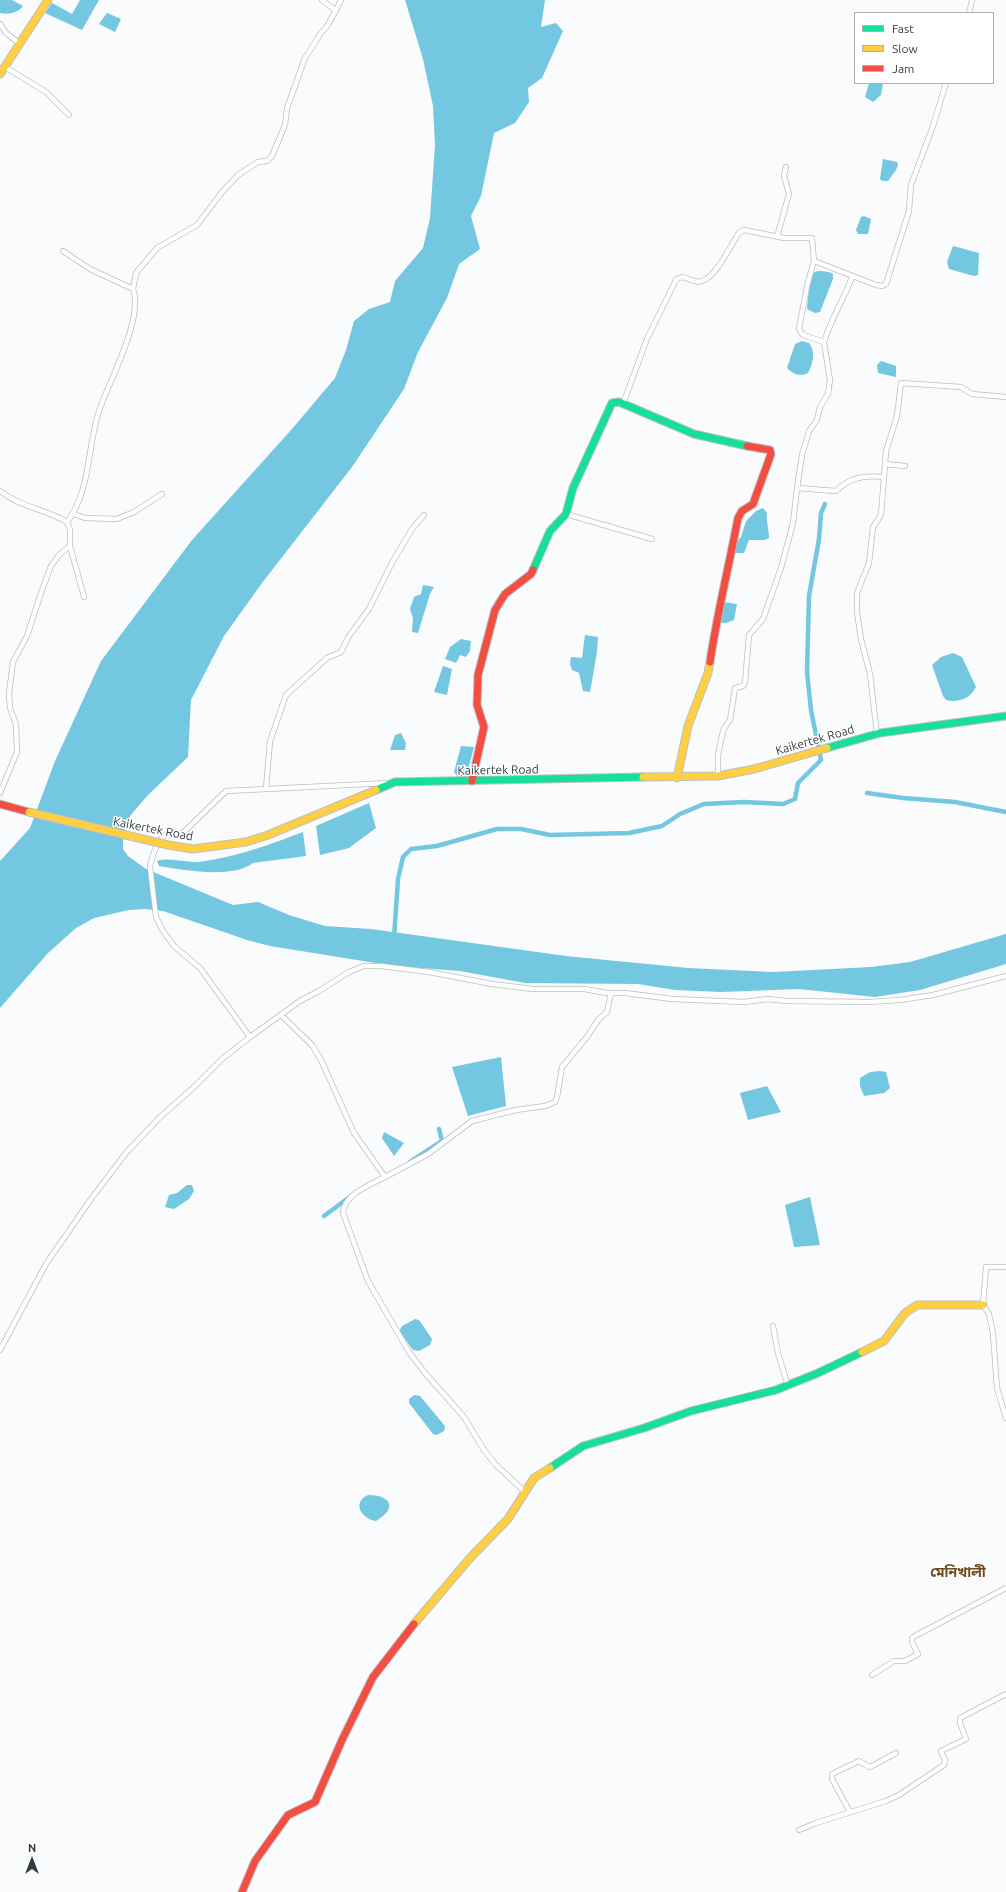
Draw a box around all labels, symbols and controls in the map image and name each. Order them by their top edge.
legend [854,12,994,84]
text: Fast [892,22,914,35]
text: Slow [892,42,918,55]
text: Jam [892,62,914,75]
street label: Kaikertek Road [774,722,856,758]
street label: Kaikertek Road [457,762,539,778]
street label: Kaikertek Road [112,814,194,844]
district label: মেনিখালী [930,1564,986,1580]
north arrow [12,1840,52,1880]
text: N [28,1842,36,1854]

